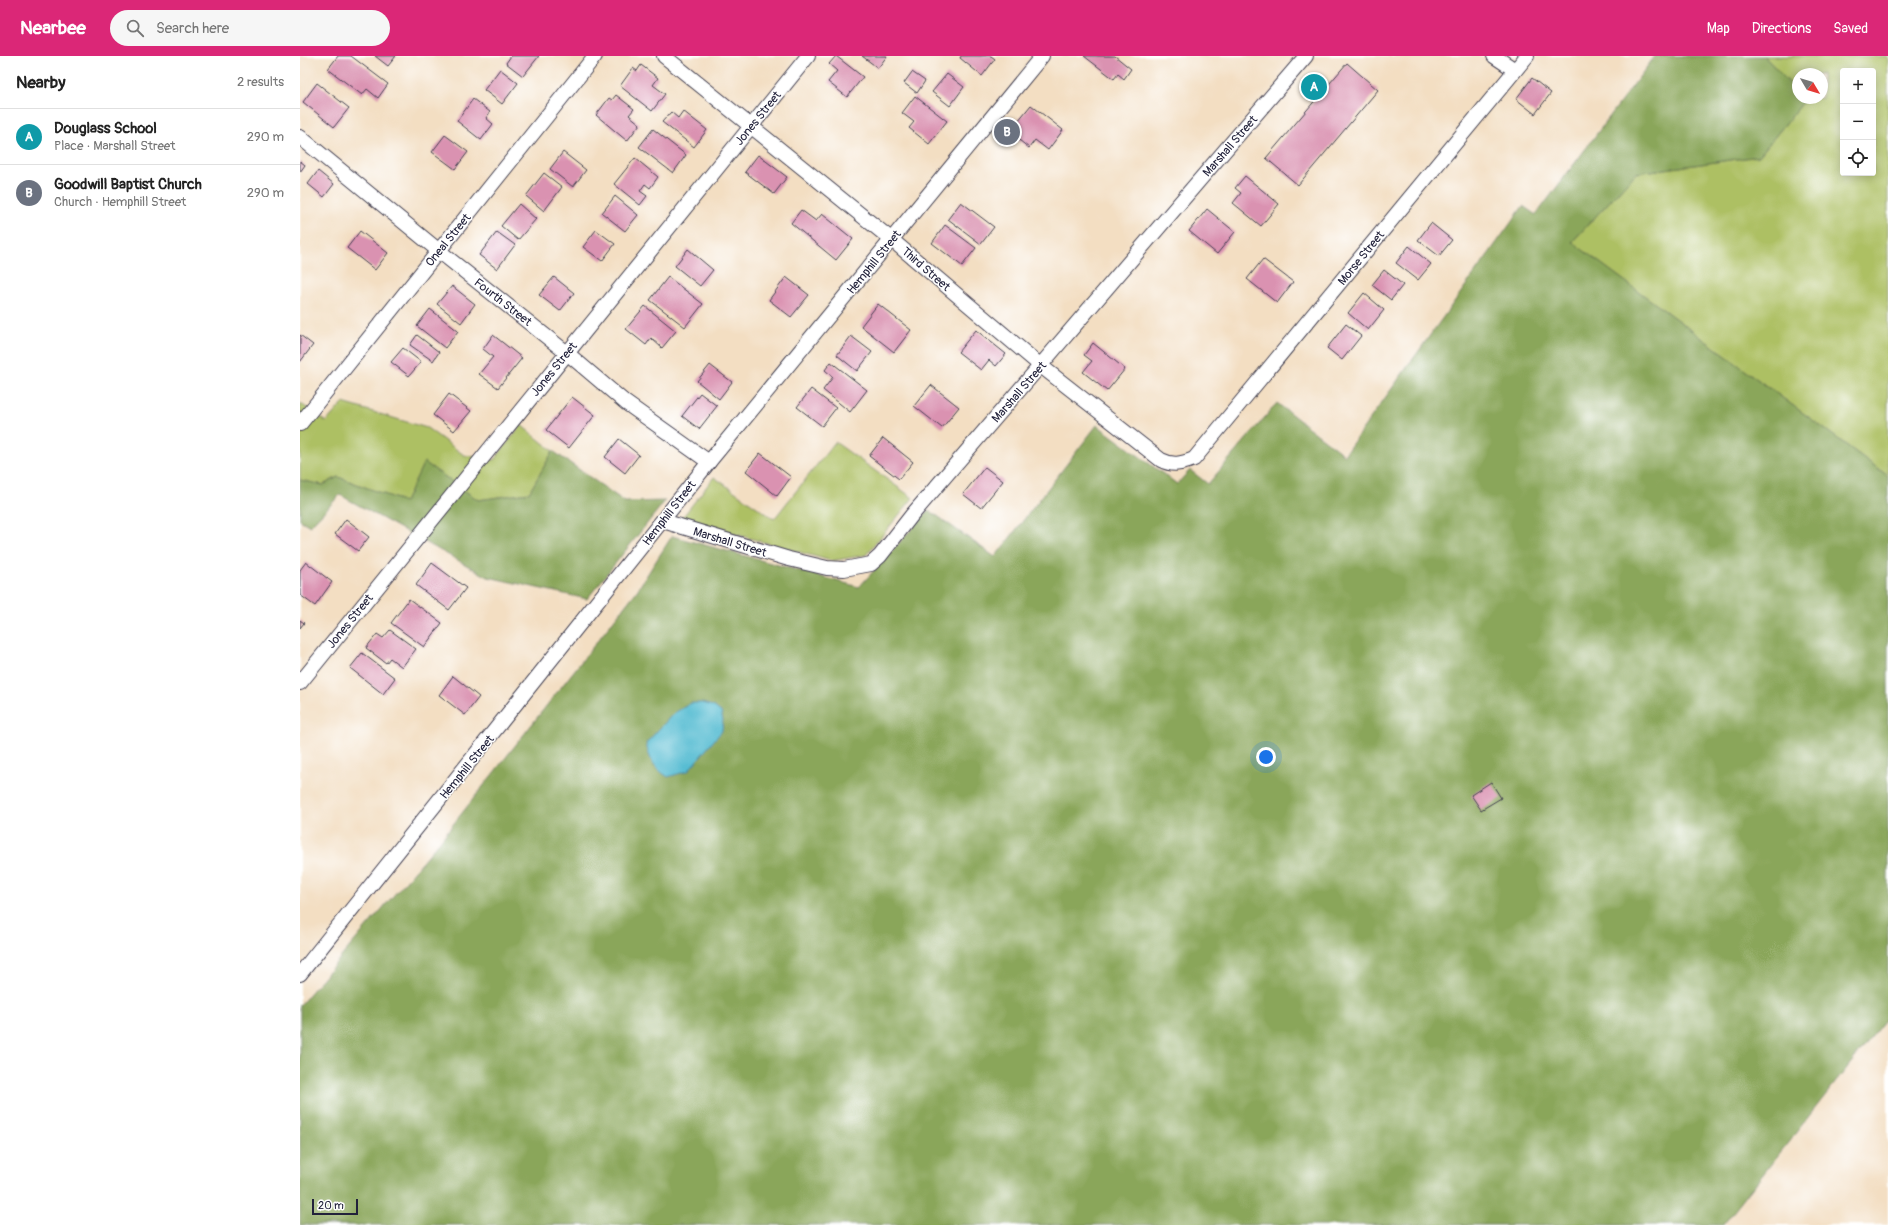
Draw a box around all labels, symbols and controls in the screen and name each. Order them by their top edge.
search box [110,10,390,46]
text: Nearbee [20,16,86,40]
icon: search [124,17,146,39]
text: Search here [156,19,229,38]
text: Map [1707,20,1730,37]
text: Directions [1752,20,1811,37]
text: Saved [1833,20,1868,37]
north arrow [1792,68,1828,104]
map controls [1840,68,1876,176]
button: + [1840,68,1876,104]
text: Nearby [16,72,65,93]
pin: A [1301,72,1327,102]
text: 2 results [237,74,284,90]
street label: Jones Street [732,88,785,148]
button: − [1840,104,1876,140]
street label: Marshall Street [1200,113,1261,180]
pin: B [994,117,1020,147]
text: Douglass School [54,119,157,138]
text: A [25,129,33,145]
text: 290 m [247,129,284,145]
text: Place · Marshall Street [54,138,175,154]
button: locate [1840,140,1876,176]
text: Goodwill Baptist Church [54,175,202,194]
text: B [25,185,33,201]
text: 290 m [247,185,284,201]
text: Church · Hemphill Street [54,194,186,210]
street label: Oneal Street [422,211,474,270]
street label: Hemphill Street [844,227,905,297]
street label: Morse Street [1335,228,1388,289]
street label: Third Street [898,244,953,295]
street label: Fourth Street [471,275,535,330]
street label: Jones Street [528,339,581,399]
street label: Marshall Street [989,359,1050,426]
street label: Hemphill Street [639,478,699,549]
street label: Marshall Street [691,524,769,561]
street label: Jones Street [324,591,377,651]
street label: Hemphill Street [437,732,498,802]
your location [1256,747,1276,767]
scale bar [312,1197,358,1216]
text: 20 m [318,1199,344,1212]

